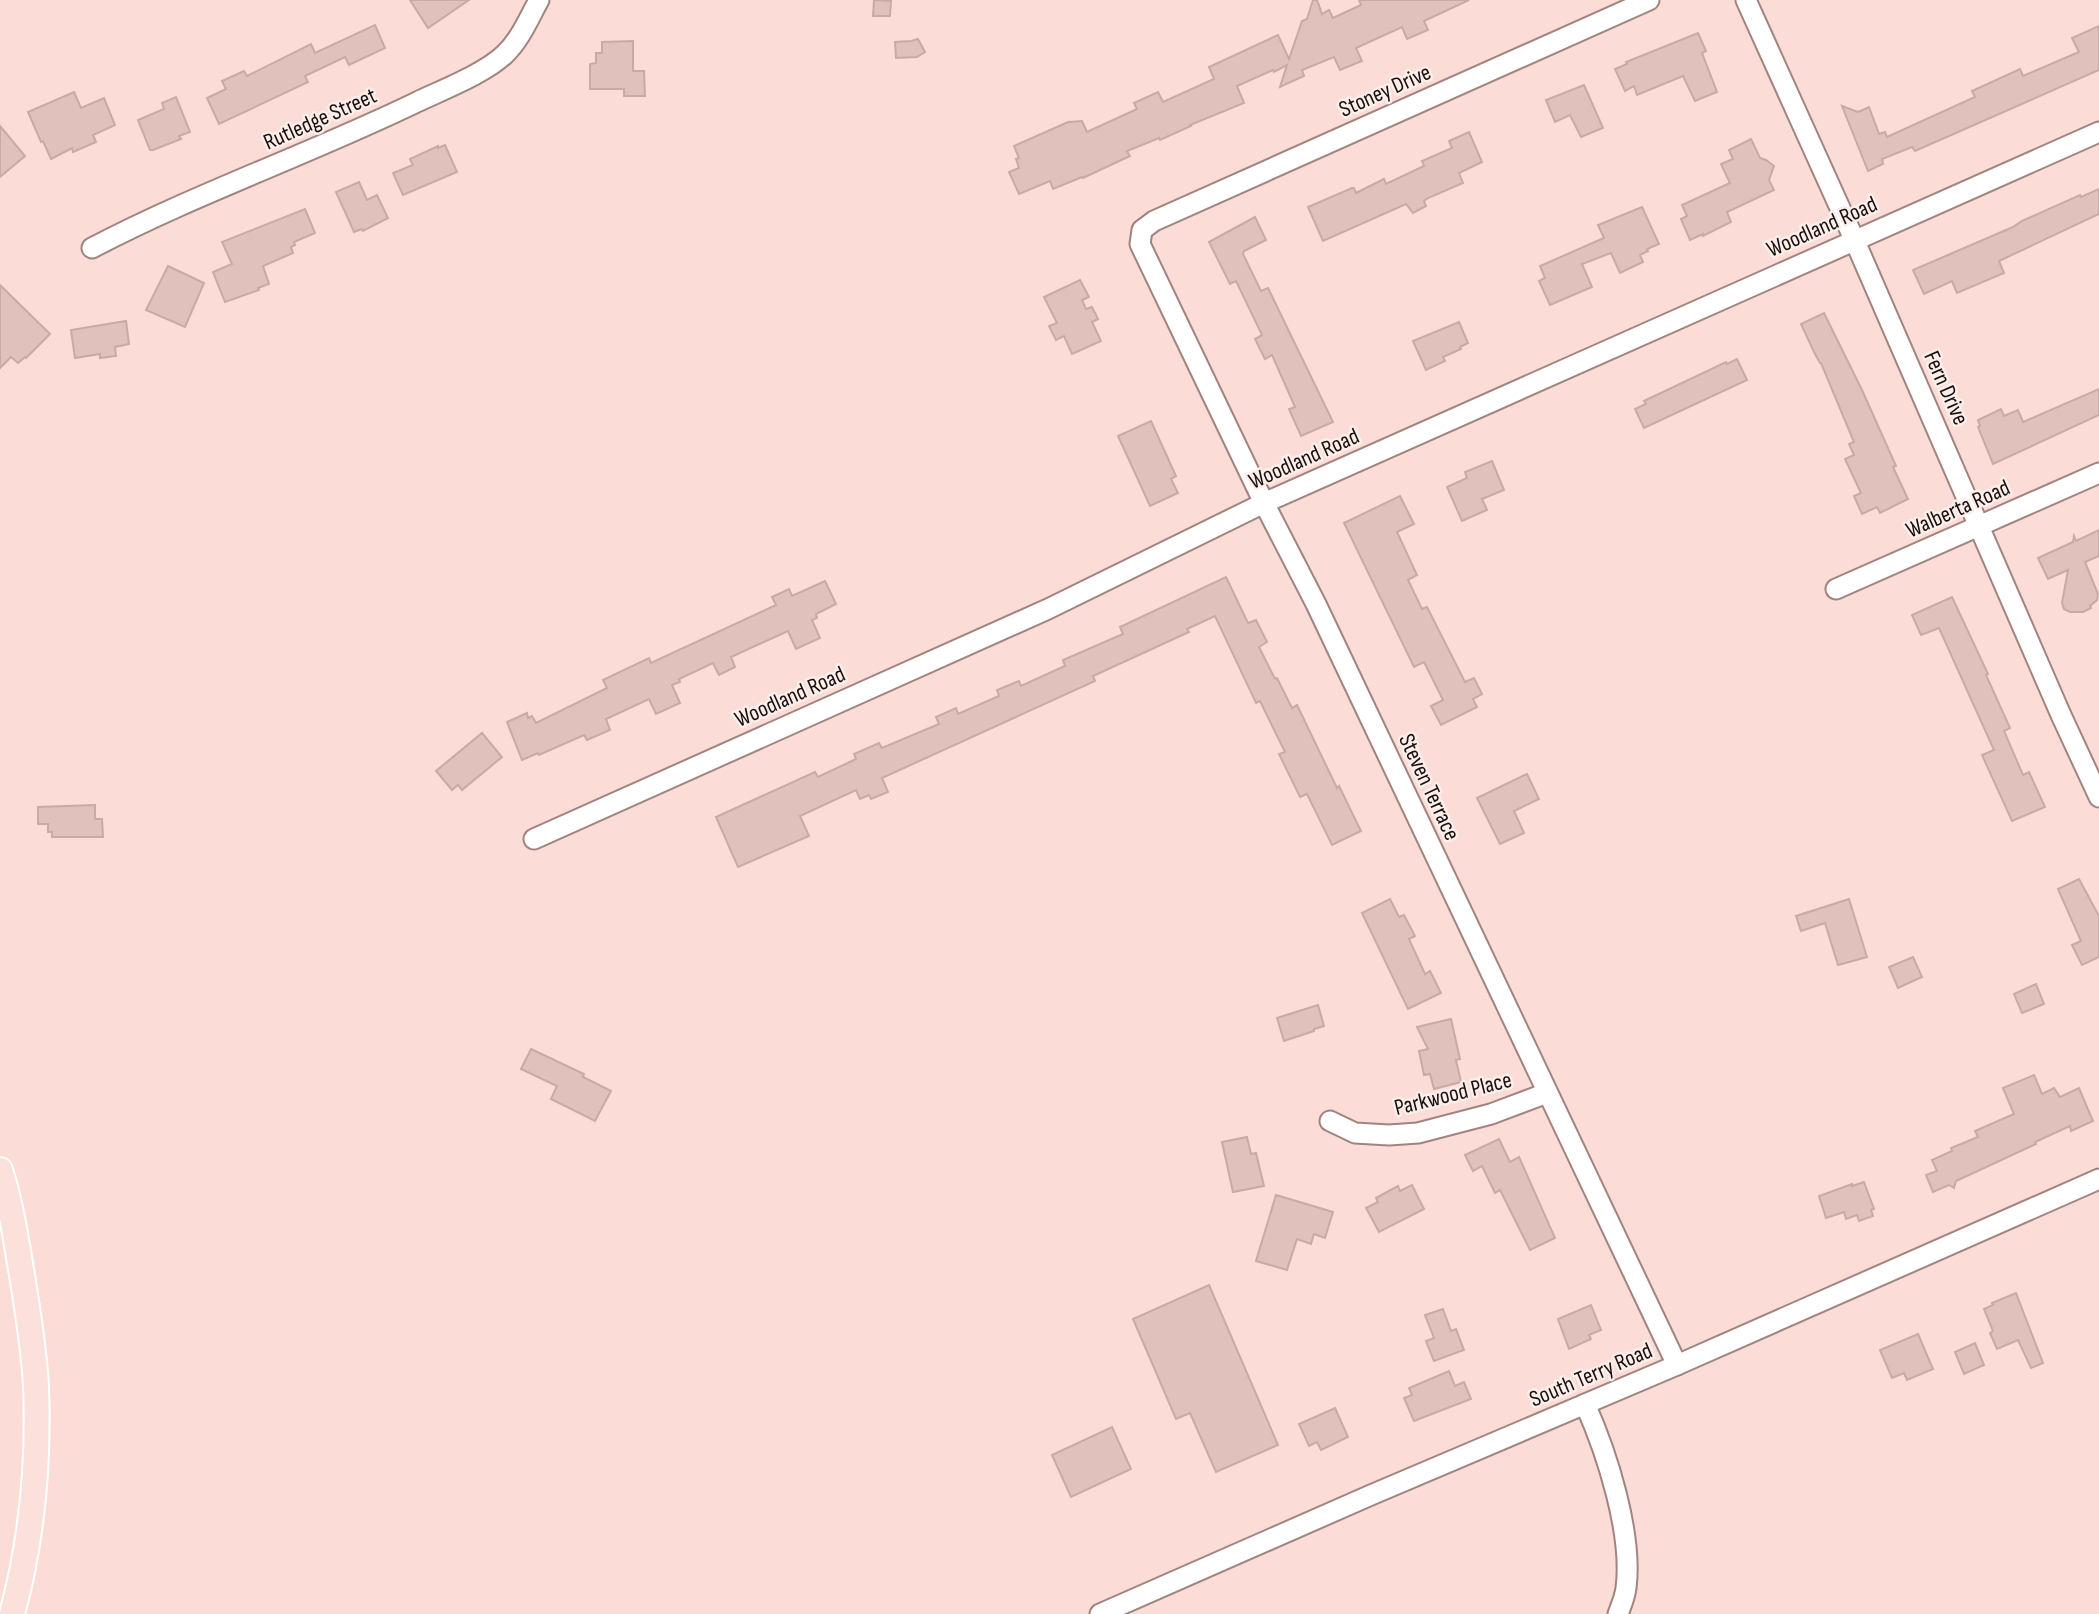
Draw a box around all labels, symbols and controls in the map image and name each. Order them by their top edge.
street label: Stoney Drive [1335,58,1435,124]
street label: Rutledge Street [259,82,381,156]
street label: Woodland Road [1762,190,1882,264]
street label: Fern Drive [1917,347,1975,429]
street label: Woodland Road [1244,422,1364,496]
street label: Walberta Road [1902,474,2014,544]
street label: Woodland Road [730,660,850,734]
street label: Steven Terrace [1392,729,1466,845]
street label: Parkwood Place [1391,1066,1515,1122]
street label: South Terry Road [1525,1337,1657,1413]

